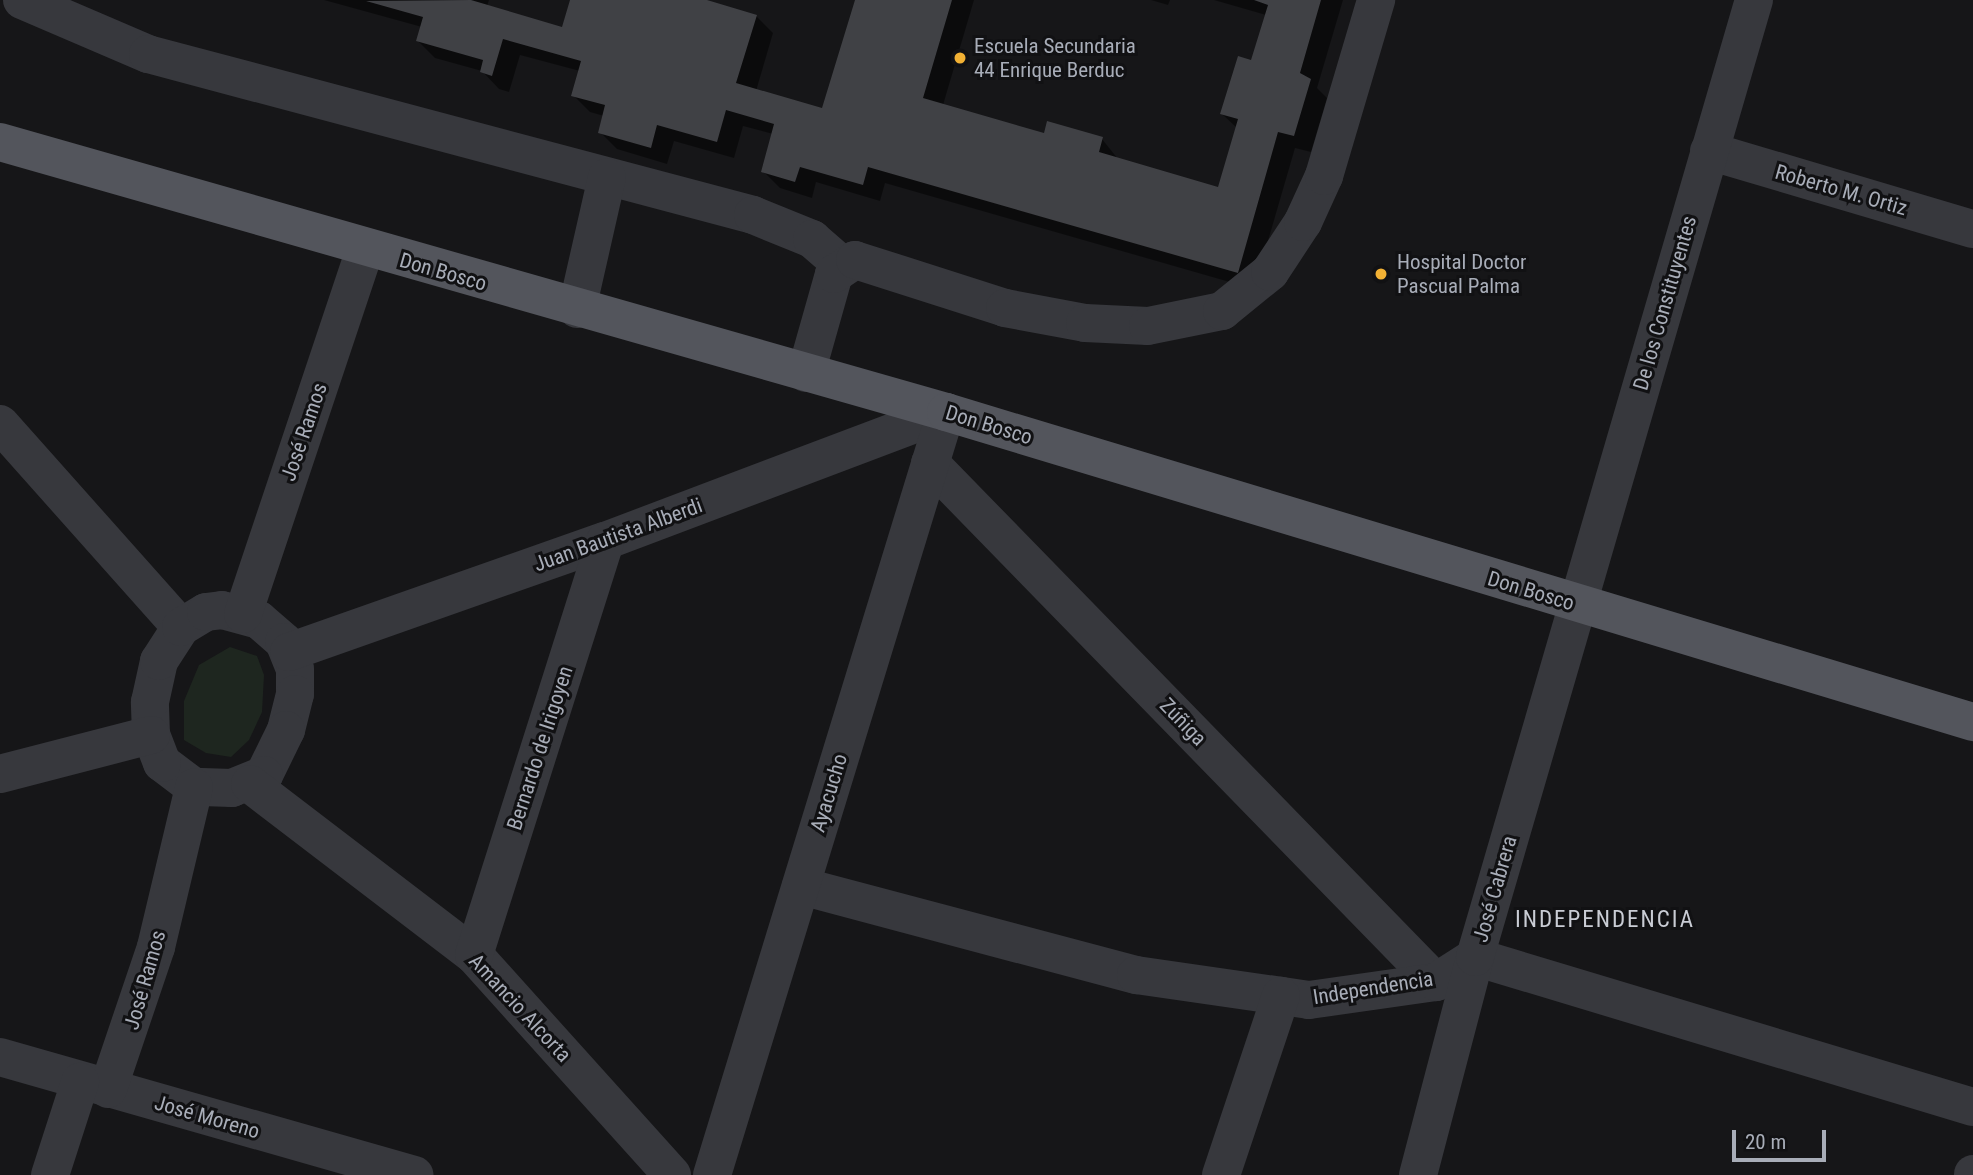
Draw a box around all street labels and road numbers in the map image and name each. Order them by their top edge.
street label: Roberto M. Ortiz [1772,159,1910,221]
street label: De los Constituyentes [1628,213,1702,393]
street label: Don Bosco [397,248,489,296]
street label: José Ramos [275,380,333,484]
street label: Don Bosco [943,400,1035,450]
street label: Juan Bautista Alberdi [530,493,706,577]
street label: Don Bosco [1485,566,1577,616]
street label: Bernardo de Irigoyen [502,663,578,833]
street label: Zúñiga [1154,693,1212,751]
street label: Ayacucho [805,751,853,835]
street label: José Cabrera [1468,833,1522,945]
street label: José Ramos [119,927,171,1033]
street label: Amancio Alcorta [464,949,576,1067]
street label: Independencia [1311,966,1435,1010]
street label: José Moreno [152,1090,262,1144]

